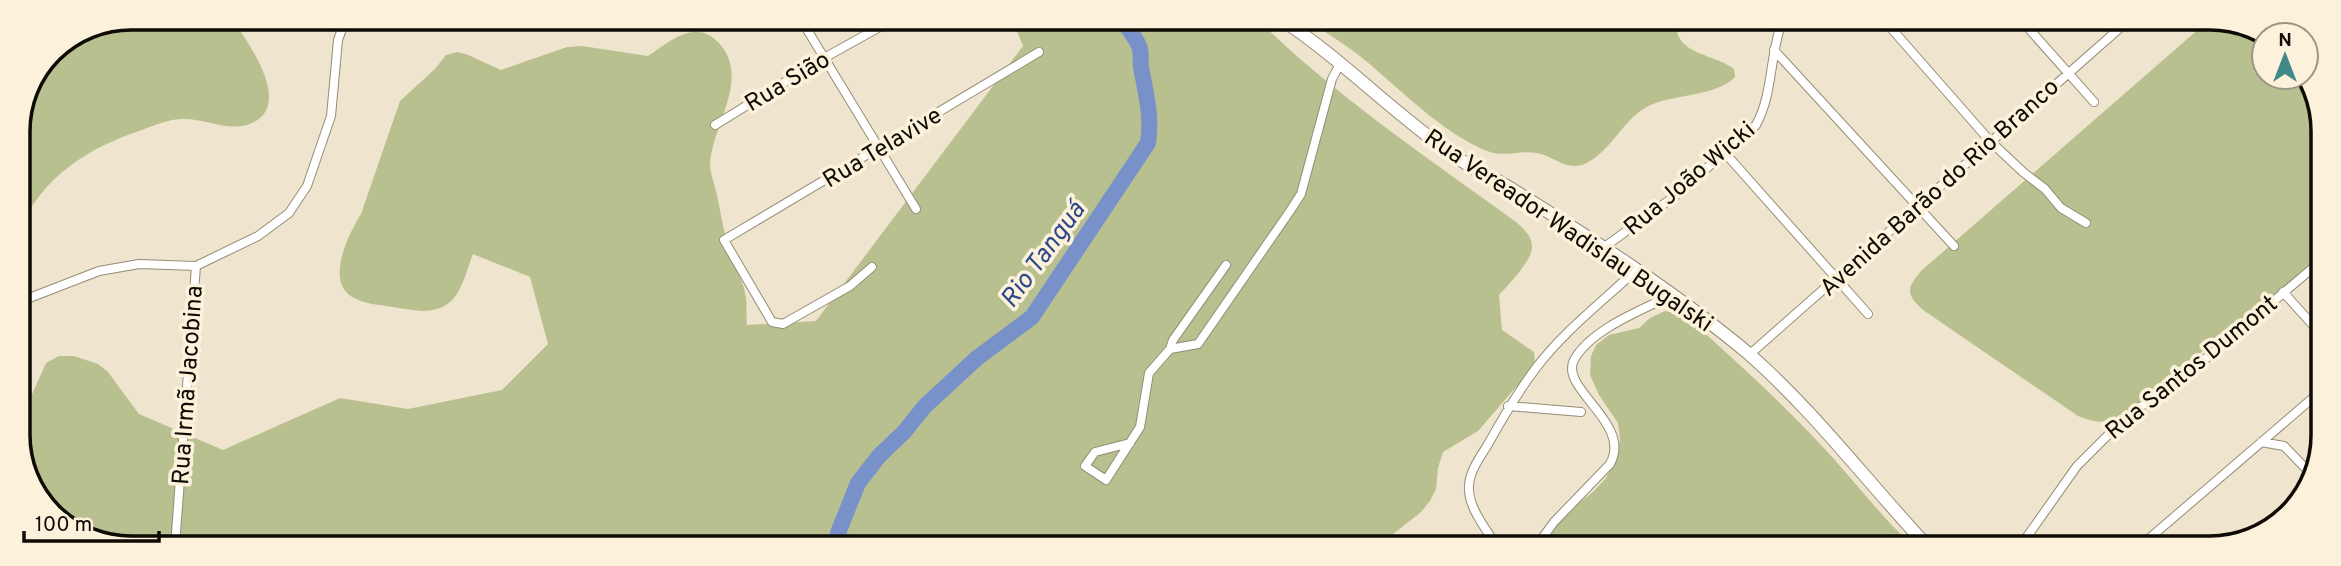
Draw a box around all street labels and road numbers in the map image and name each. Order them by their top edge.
street label: Rua Sião [740,46,836,120]
street label: Avenida Barão do Rio Branco [1814,73,2066,304]
street label: Rua Telavive [818,101,948,196]
street label: Rua João Wicki [1618,116,1762,243]
street label: Rua Vereador Wadislau Bugalski [1418,124,1718,340]
street label: Rua Irmã Jacobina [167,285,211,486]
street label: Rua Santos Dumont [2100,290,2285,447]

